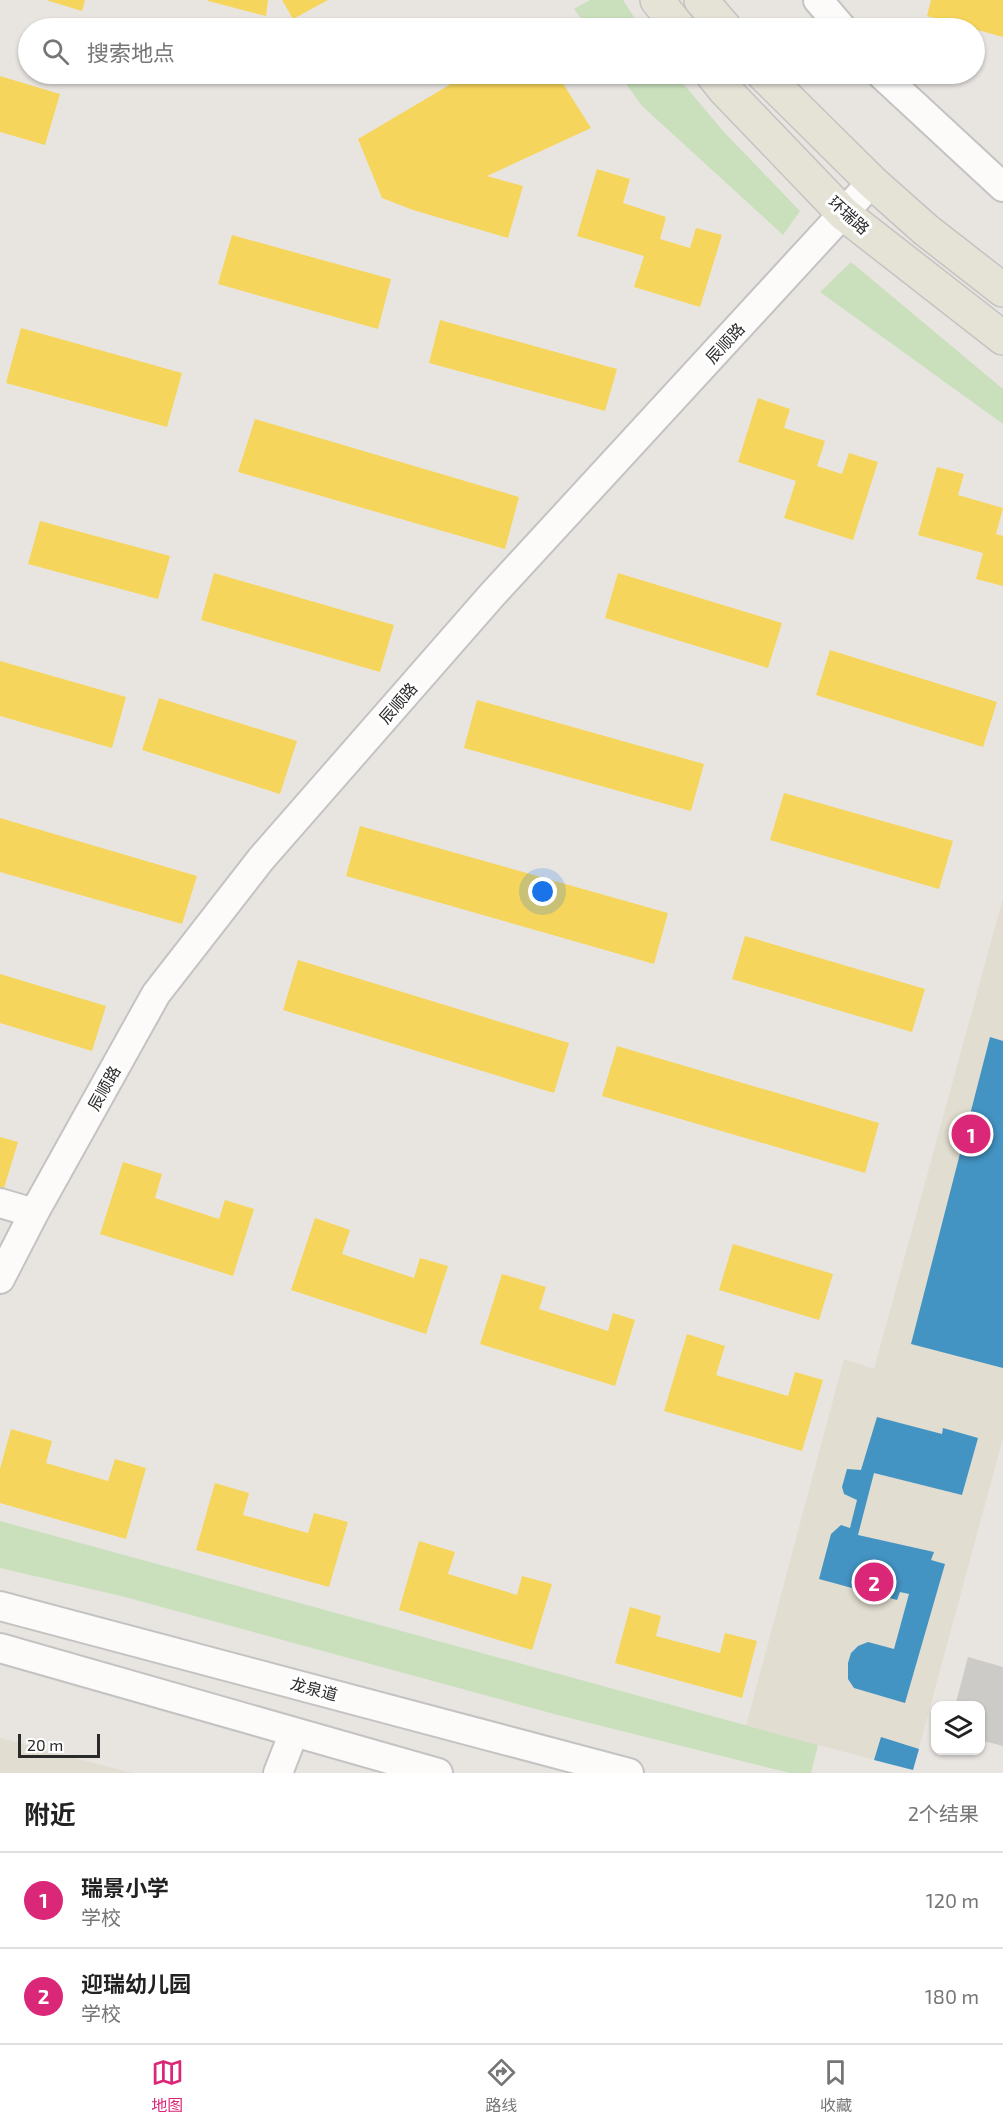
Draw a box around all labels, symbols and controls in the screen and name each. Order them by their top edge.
search box [18,18,985,84]
icon: search [39,35,72,68]
text: 搜索地点 [87,39,175,65]
street label: 环瑞路 [825,192,874,238]
street label: 辰顺路 [701,319,748,367]
street label: 辰顺路 [375,678,421,727]
your location [528,877,557,906]
street label: 辰顺路 [84,1062,124,1113]
pin: 1 [952,1112,990,1156]
pin: 2 [854,1560,894,1604]
street label: 龙泉道 [288,1673,340,1704]
map controls [931,1701,985,1755]
button: layers [931,1701,985,1755]
scale bar [18,1731,100,1758]
text: 20 m [27,1735,63,1754]
text: 附近 [24,1798,76,1829]
text: 2个结果 [908,1801,979,1825]
text: 瑞景小学 [81,1874,169,1900]
text: 1 [39,1888,48,1912]
text: 120 m [926,1888,979,1912]
text: 学校 [81,1905,121,1929]
text: 迎瑞幼儿园 [81,1970,191,1996]
text: 2 [38,1984,49,2008]
text: 180 m [925,1984,979,2008]
text: 学校 [81,2001,121,2025]
tab: 地图 [151,2056,184,2116]
tab: 路线 [485,2056,518,2116]
tab: 收藏 [819,2056,852,2116]

